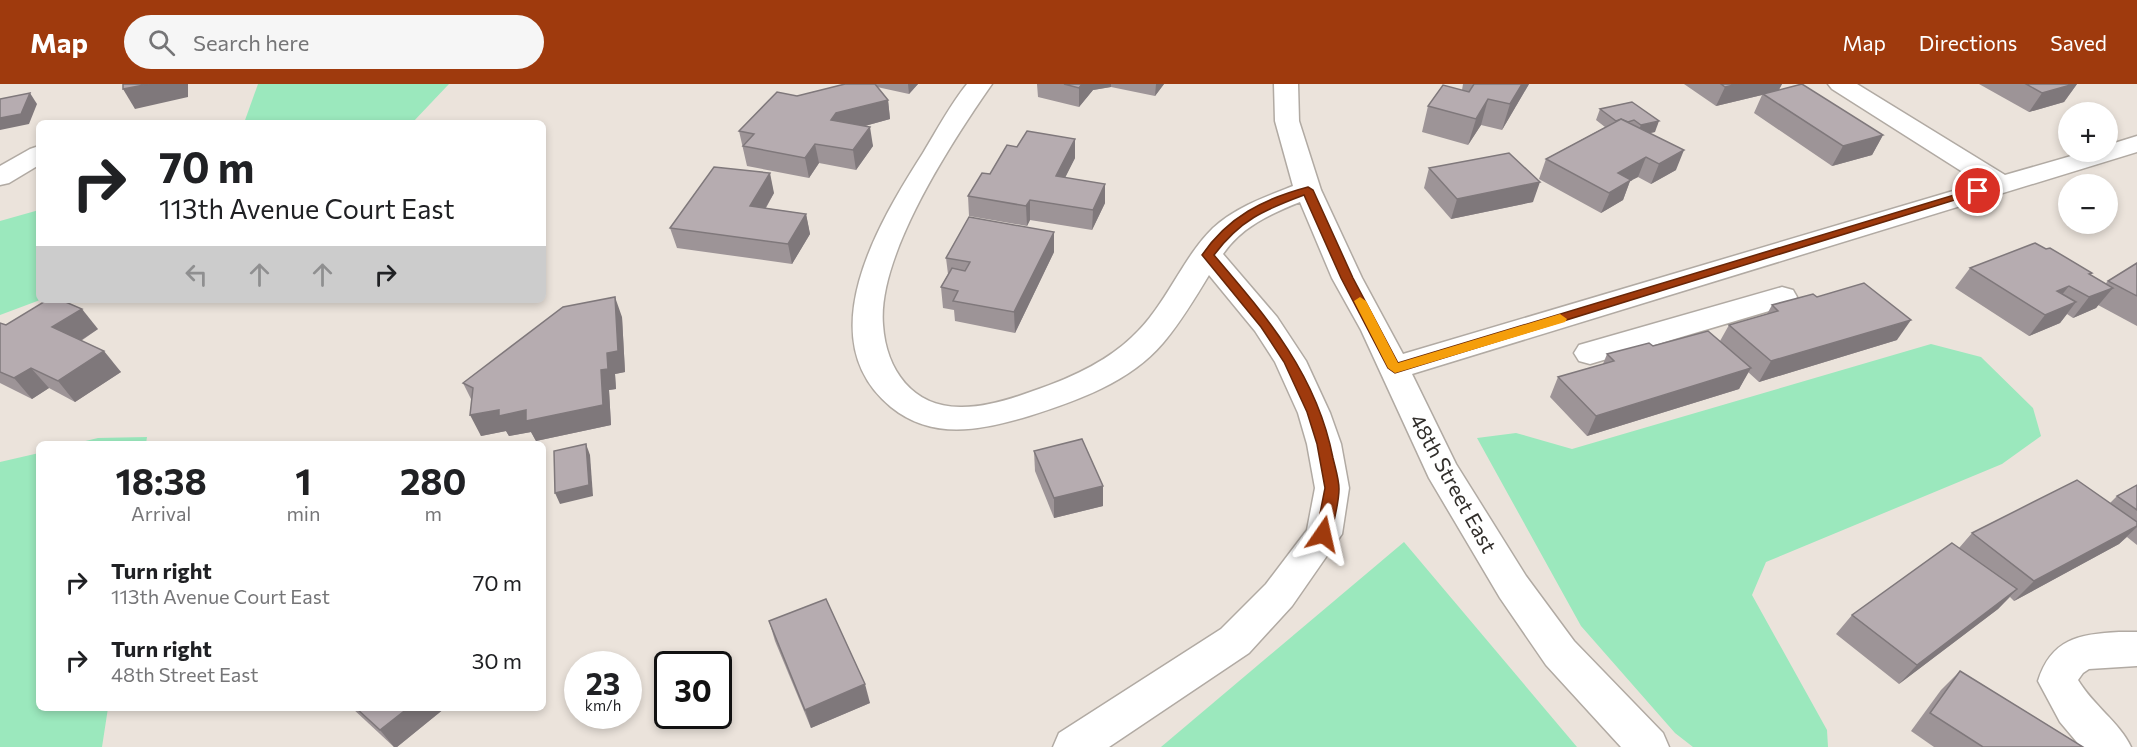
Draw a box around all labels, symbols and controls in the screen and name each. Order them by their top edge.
search box [124,15,544,69]
text: Map [30,25,88,59]
icon: search [145,26,178,59]
text: Search here [193,29,309,56]
text: Map [1843,30,1886,55]
text: Directions [1919,30,2017,55]
text: Saved [2050,30,2107,55]
map controls [2058,102,2118,234]
button: + [2058,102,2118,162]
text: 70 m [159,140,254,192]
icon: right [60,144,138,222]
pin [1952,165,2003,216]
icon: arrive [1961,174,1994,207]
button: − [2058,174,2118,234]
text: 113th Avenue Court East [159,192,455,225]
icon: left [180,258,213,291]
icon: ahead [243,258,276,291]
icon: ahead [306,258,339,291]
icon: right [369,258,402,291]
street label: 48th Street East [1406,409,1502,557]
text: 18:38 [116,458,207,502]
text: 1 [295,458,312,502]
text: 280 [400,458,466,502]
text: Arrival [131,501,191,525]
text: min [286,501,320,525]
text: m [424,501,442,525]
position arrow [1291,502,1355,566]
text: Turn right [111,557,212,584]
icon: right [60,566,93,599]
text: 70 m [473,569,522,596]
text: 113th Avenue Court East [111,584,330,608]
text: Turn right [111,635,212,662]
icon: right [60,644,93,677]
text: 30 m [472,647,522,674]
speed limit sign: 30 [654,651,732,729]
text: 48th Street East [111,662,259,686]
text: 23 [586,664,620,701]
text: km/h [585,696,621,714]

